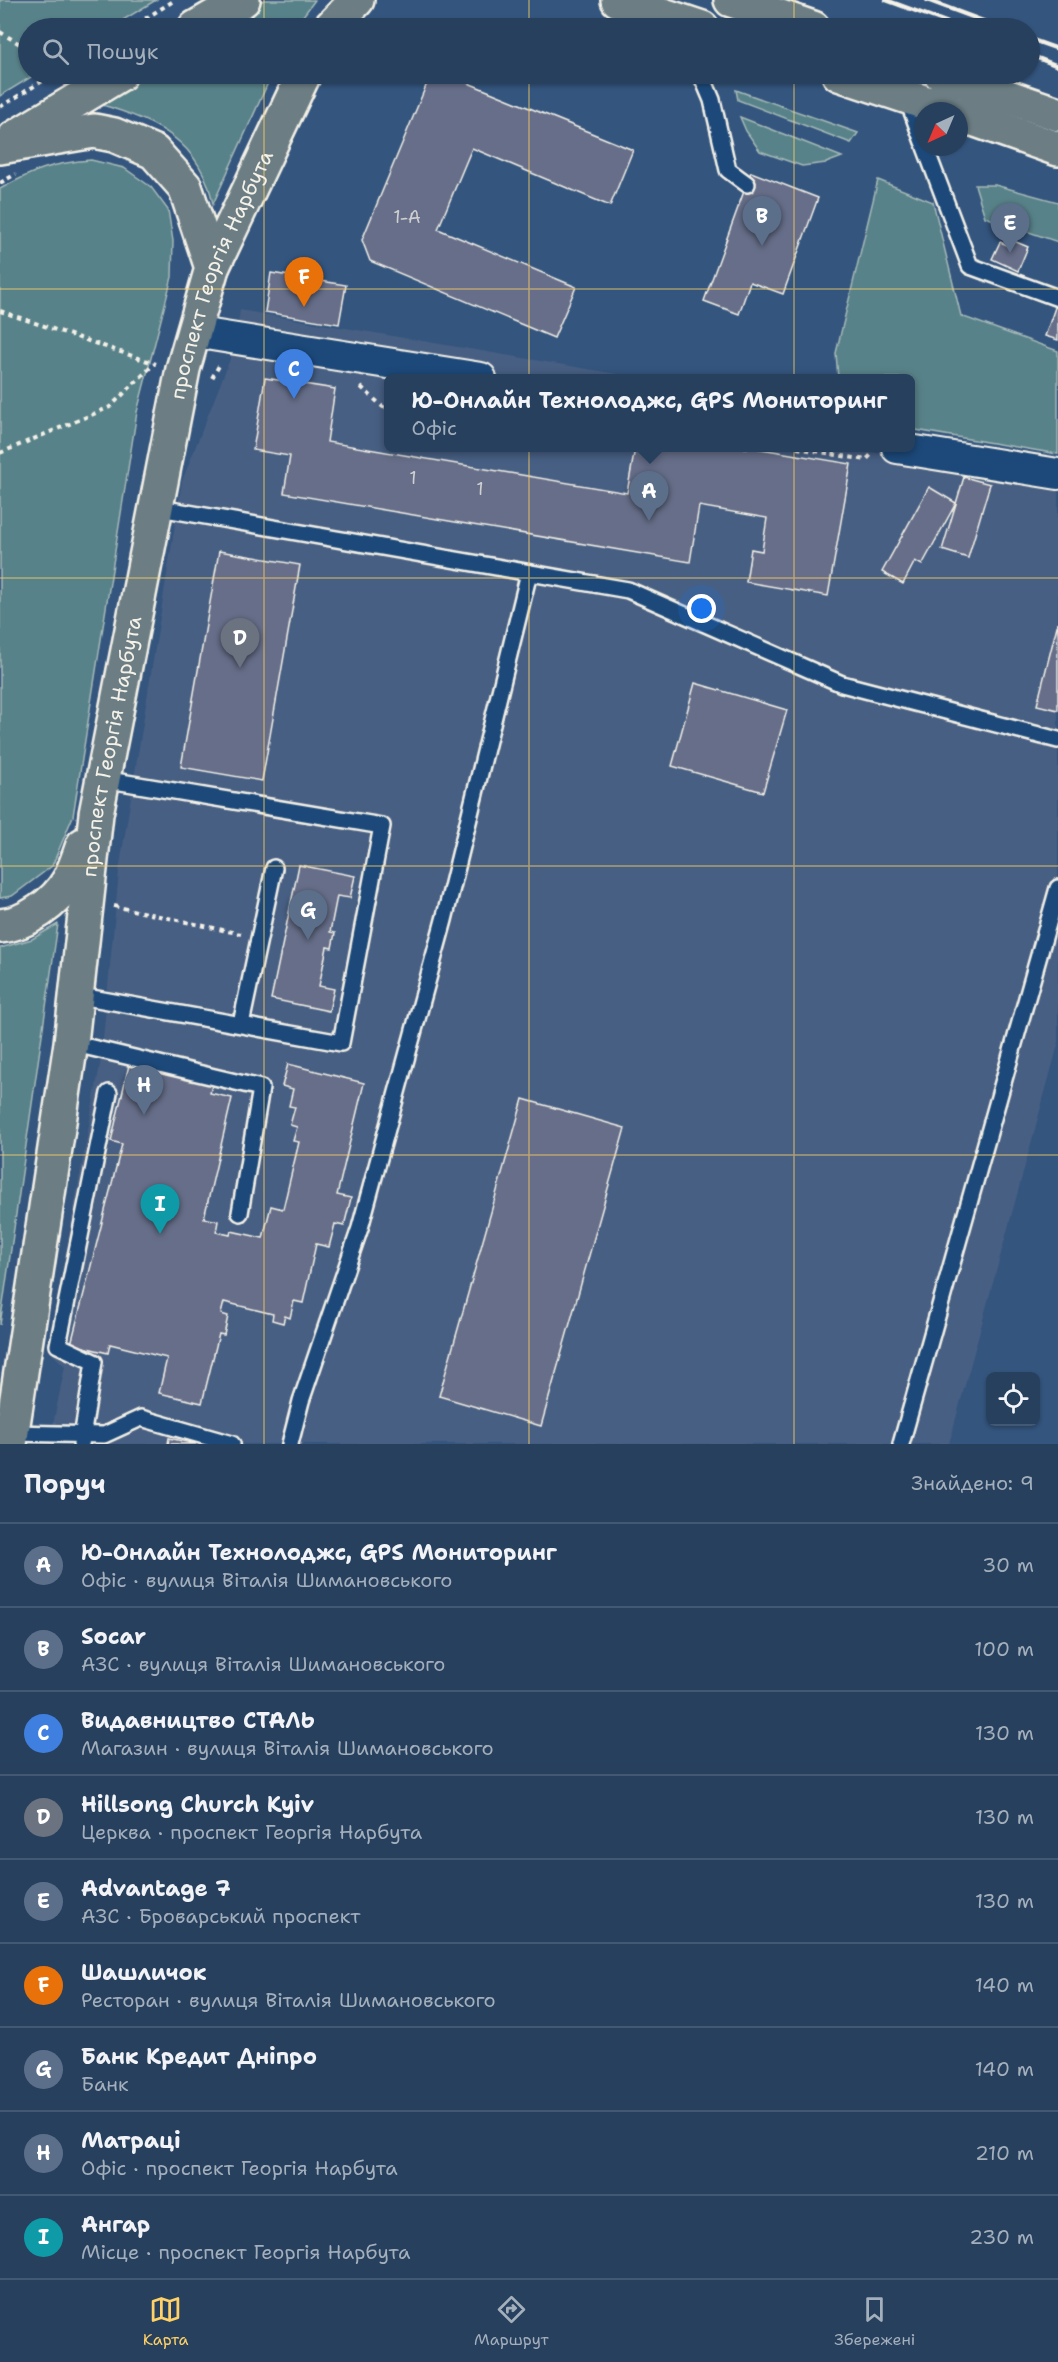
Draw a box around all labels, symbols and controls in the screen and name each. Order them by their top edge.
search box [18,18,1040,84]
icon: search [39,35,72,68]
text: Пошук [87,37,158,66]
north arrow [914,102,968,156]
street label: проспект Георгія Нарбута [163,146,280,402]
pin: B [742,196,782,246]
pin: E [990,204,1030,253]
house number: 1-А [393,205,421,229]
pin: F [284,258,324,307]
pin: C [274,350,314,399]
popup [384,374,915,452]
text: Ю-Онлайн Технолоджс, GPS Мониторинг [411,386,888,415]
text: Офіс [411,415,457,441]
house number: 1 [409,466,417,490]
pin: A [630,472,668,521]
house number: 1 [476,477,484,501]
your location [687,594,716,623]
street label: проспект Георгія Нарбута [75,614,148,878]
pin: D [220,618,260,668]
pin: G [288,890,328,940]
pin: H [124,1066,164,1115]
pin: I [140,1184,180,1234]
map controls [986,1372,1040,1426]
button: locate [986,1372,1040,1426]
text: Поруч [24,1466,106,1501]
text: Знайдено: 9 [911,1470,1034,1496]
text: Ю-Онлайн Технолоджс, GPS Мониторинг [81,1538,557,1567]
text: A [36,1552,51,1578]
text: 30 m [982,1552,1034,1578]
text: Офіс · вулиця Віталія Шимановського [81,1567,452,1593]
text: Socar [81,1622,146,1651]
text: B [37,1636,50,1662]
text: 100 m [974,1636,1034,1662]
text: АЗС · вулиця Віталія Шимановського [81,1651,445,1677]
text: Видавництво СТАЛЬ [81,1706,315,1735]
text: C [37,1720,50,1746]
text: 130 m [975,1720,1034,1746]
text: Магазин · вулиця Віталія Шимановського [81,1735,494,1761]
text: Hillsong Church Kyiv [81,1790,314,1819]
text: D [36,1804,51,1830]
text: 130 m [975,1804,1034,1830]
text: Церква · проспект Георгія Нарбута [81,1819,422,1845]
text: Advantage 7 [81,1874,231,1903]
text: E [37,1888,50,1914]
text: 130 m [975,1888,1034,1914]
text: АЗС · Броварський проспект [81,1903,360,1929]
text: Шашличок [81,1958,207,1987]
text: F [38,1972,49,1998]
text: 140 m [975,1972,1034,1998]
text: Ресторан · вулиця Віталія Шимановського [81,1987,496,2013]
text: Банк Кредит Дніпро [81,2042,317,2071]
text: G [35,2056,52,2082]
text: 140 m [975,2056,1034,2082]
text: Банк [81,2071,129,2097]
text: Матраці [81,2126,181,2155]
text: H [36,2140,51,2166]
text: 210 m [975,2140,1034,2166]
text: Офіс · проспект Георгія Нарбута [81,2155,398,2181]
text: Ангар [81,2210,150,2239]
text: I [38,2224,49,2250]
text: 230 m [969,2224,1034,2250]
text: Місце · проспект Георгія Нарбута [81,2239,410,2265]
tab: Карта [143,2293,189,2350]
tab: Маршрут [474,2293,549,2350]
tab: Збережені [834,2293,915,2350]

